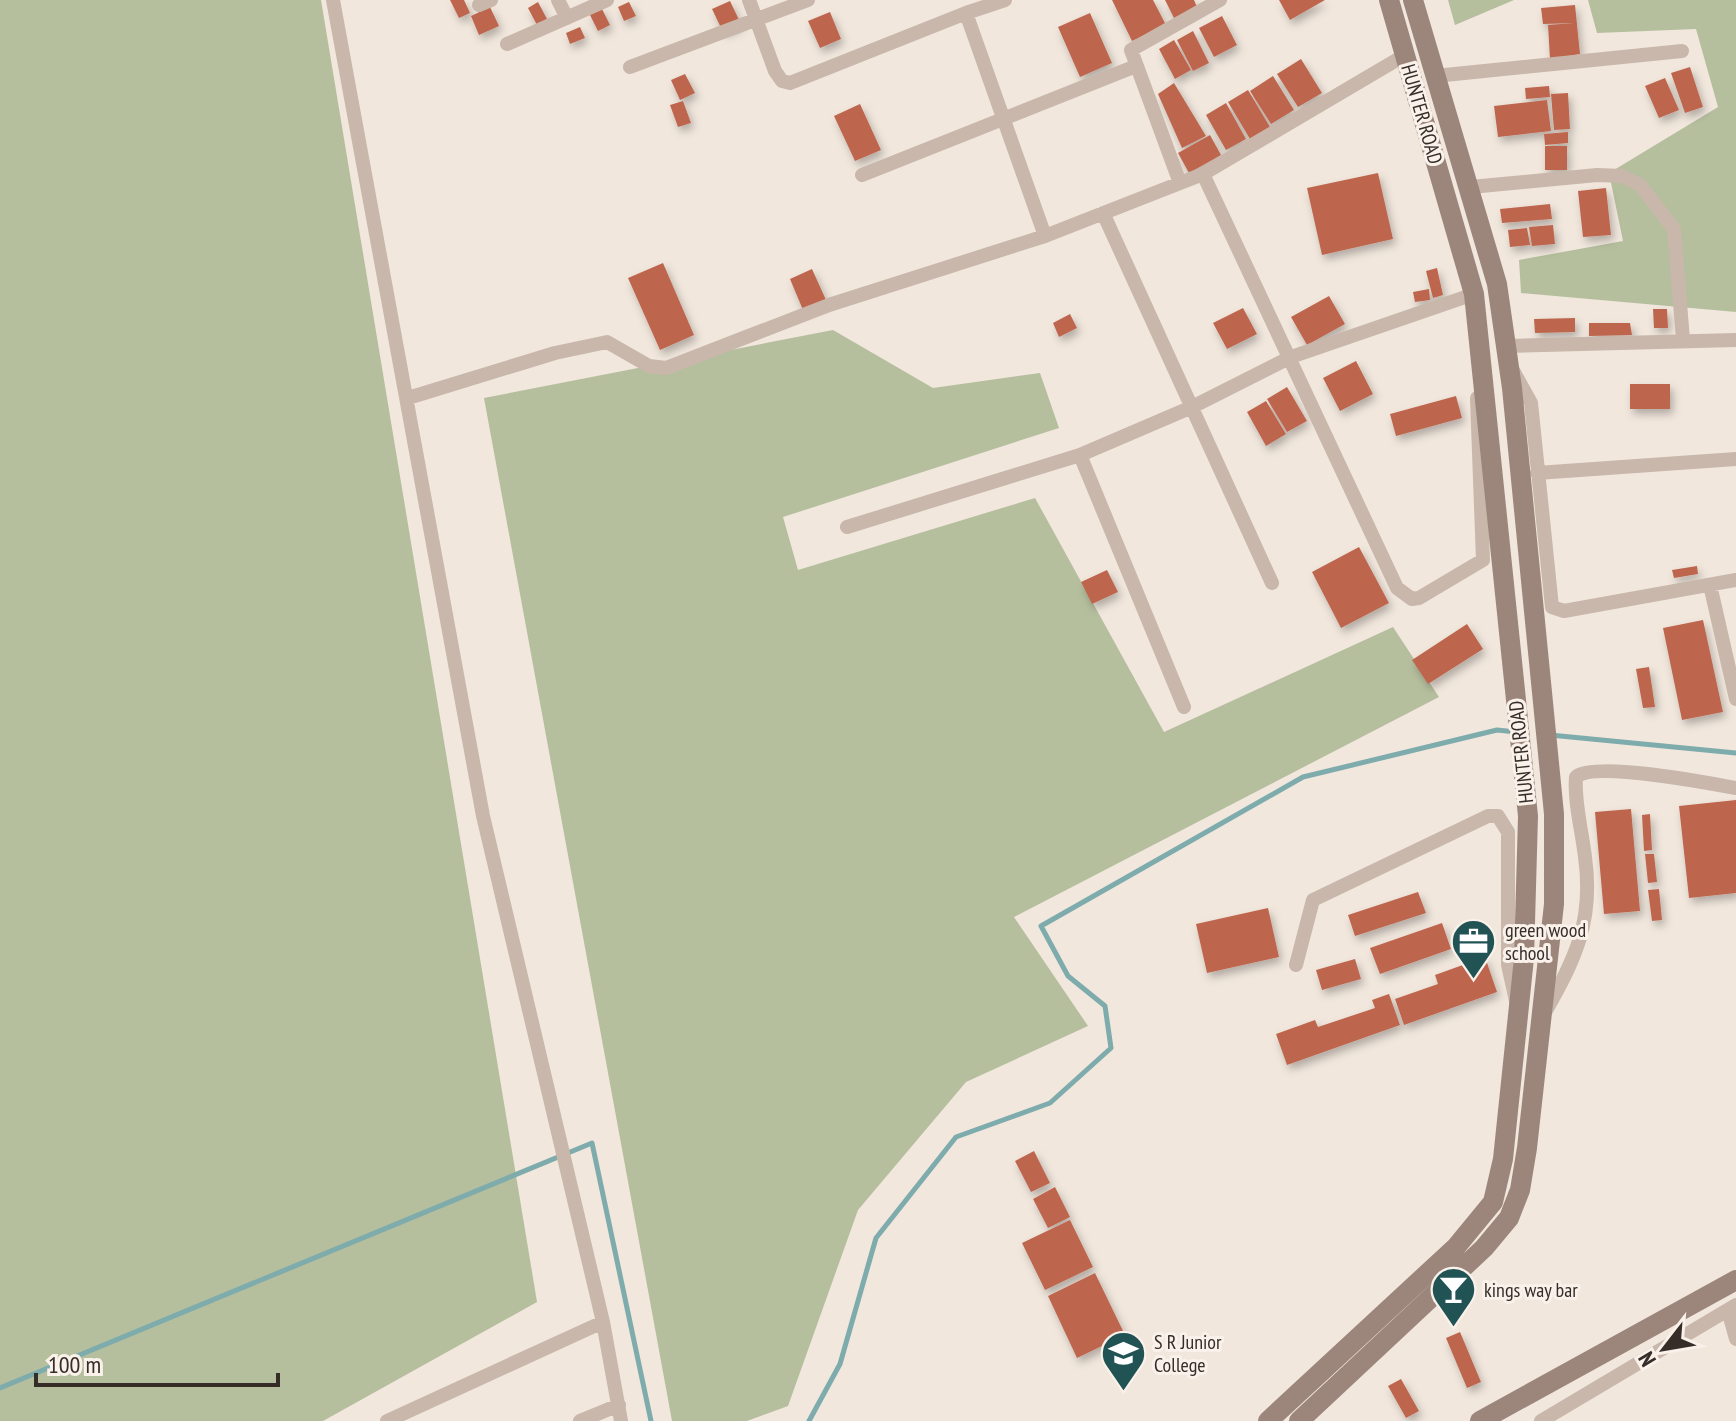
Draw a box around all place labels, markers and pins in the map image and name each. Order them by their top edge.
office icon: green wood school [1450,917,1498,980]
place label: green wood school [1505,917,1586,966]
bar icon: kings way bar [1429,1266,1477,1329]
place label: kings way bar [1484,1277,1578,1303]
school or university icon: S R Junior College [1099,1329,1147,1392]
place label: S R Junior College [1154,1329,1222,1378]

